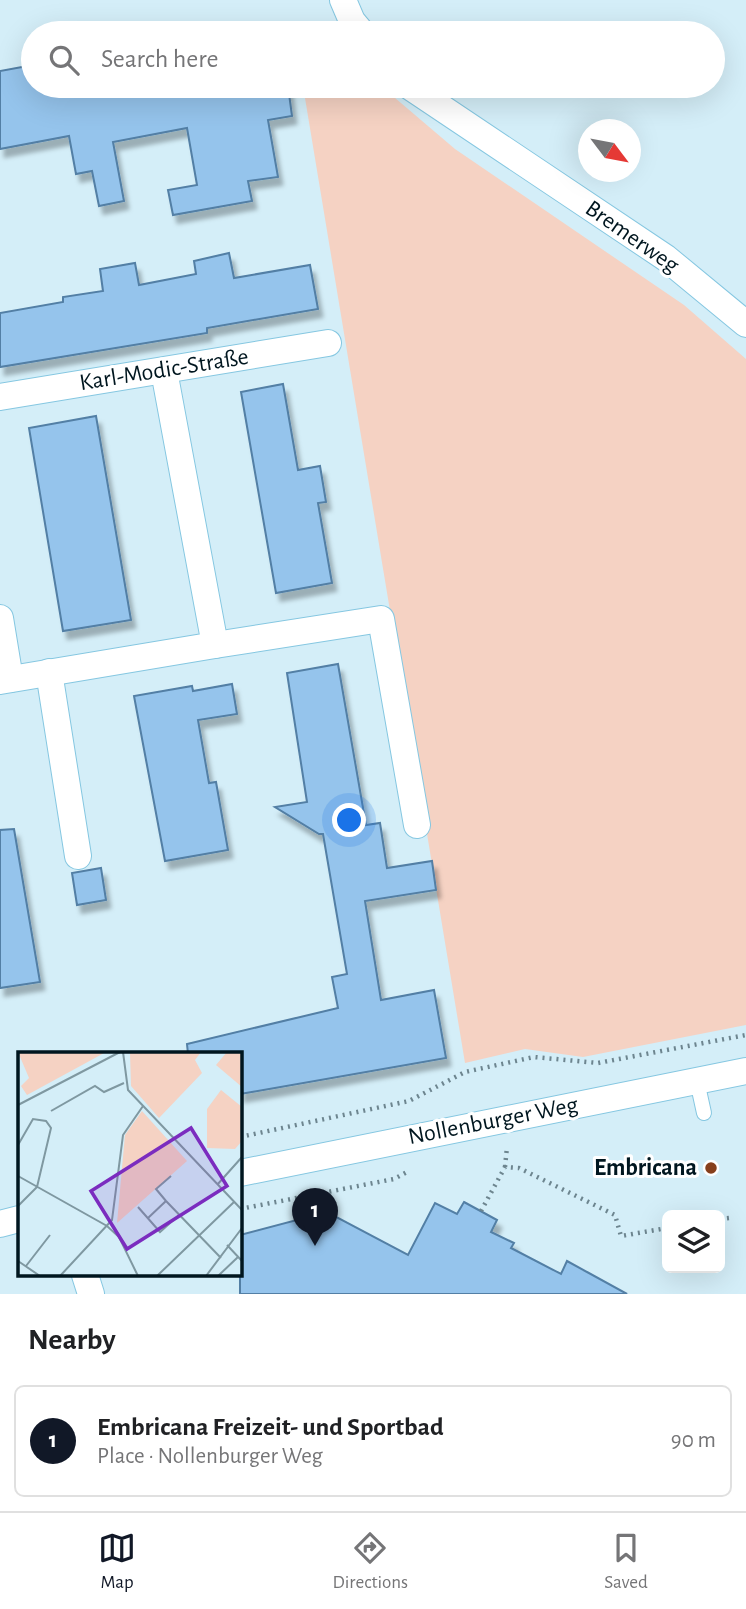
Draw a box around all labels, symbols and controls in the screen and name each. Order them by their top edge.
search box [21,21,725,98]
icon: search [45,41,83,79]
text: Search here [101,46,219,72]
north arrow [578,119,641,182]
street label: Bremerweg [581,196,683,278]
street label: Karl-Modic-Straße [78,345,250,395]
your location [332,803,366,837]
inset map [18,1052,242,1276]
street label: Nollenburger Weg [406,1093,580,1149]
place label: Embricana [594,1156,697,1180]
marker: Embricana [703,1160,719,1176]
pin: 1 [292,1188,338,1246]
map controls [662,1210,725,1273]
button: layers [662,1210,725,1273]
text: Nearby [28,1325,116,1355]
text: Embricana Freizeit- und Sportbad [97,1414,444,1440]
text: 1 [49,1429,57,1452]
text: 90 m [671,1429,716,1452]
text: Place · Nollenburger Weg [97,1445,323,1468]
tab: Map [98,1529,136,1594]
tab: Directions [332,1529,408,1594]
tab: Saved [604,1529,648,1594]

